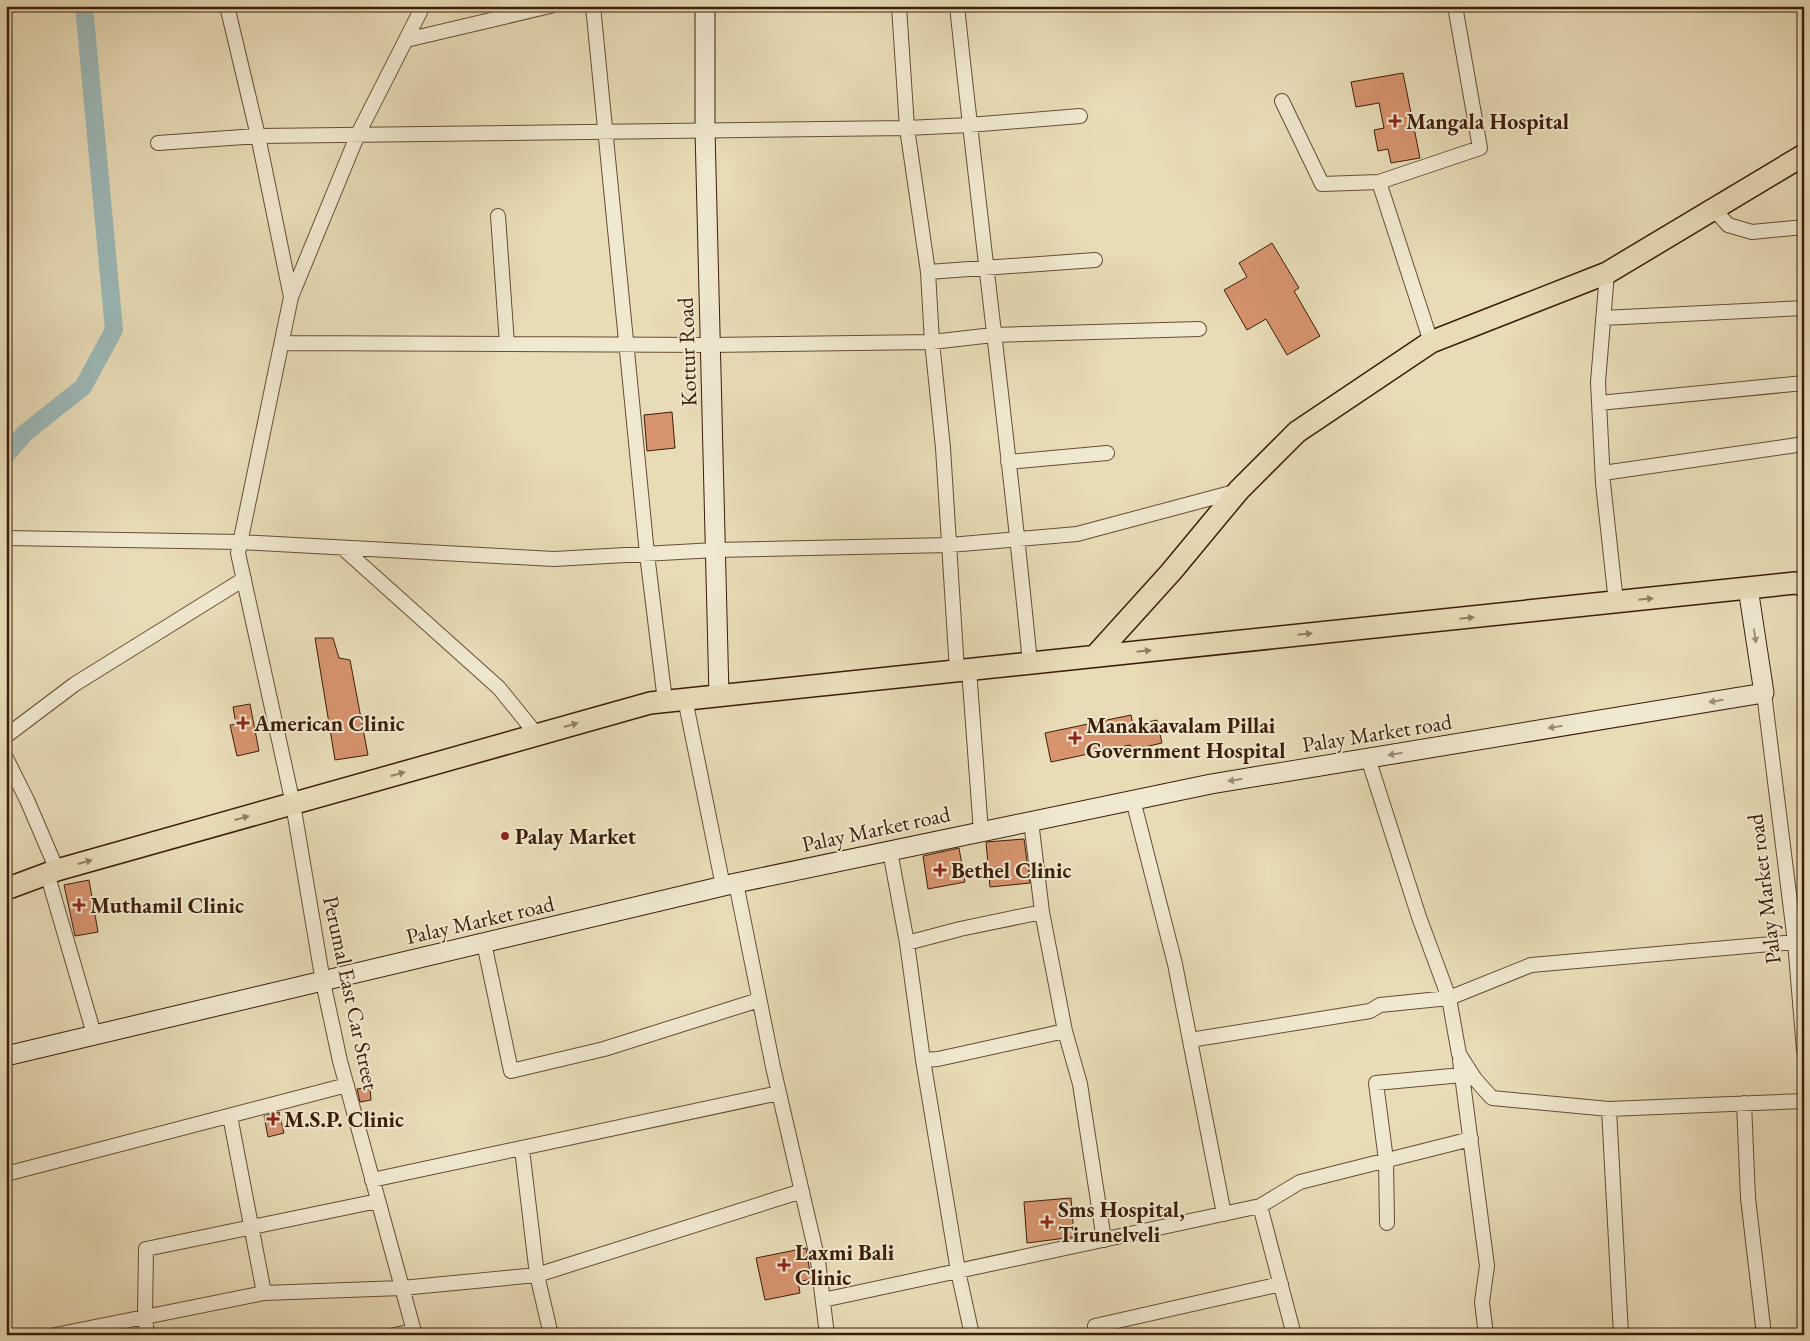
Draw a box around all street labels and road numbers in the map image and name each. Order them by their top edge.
street label: Kottur Road [671,296,703,407]
street label: Palay Market road [1300,707,1455,759]
street label: Palay Market road [799,799,954,859]
street label: Palay Market road [1740,811,1788,966]
street label: Palay Market road [403,889,558,951]
street label: Perumal East Car Street [316,893,386,1093]

